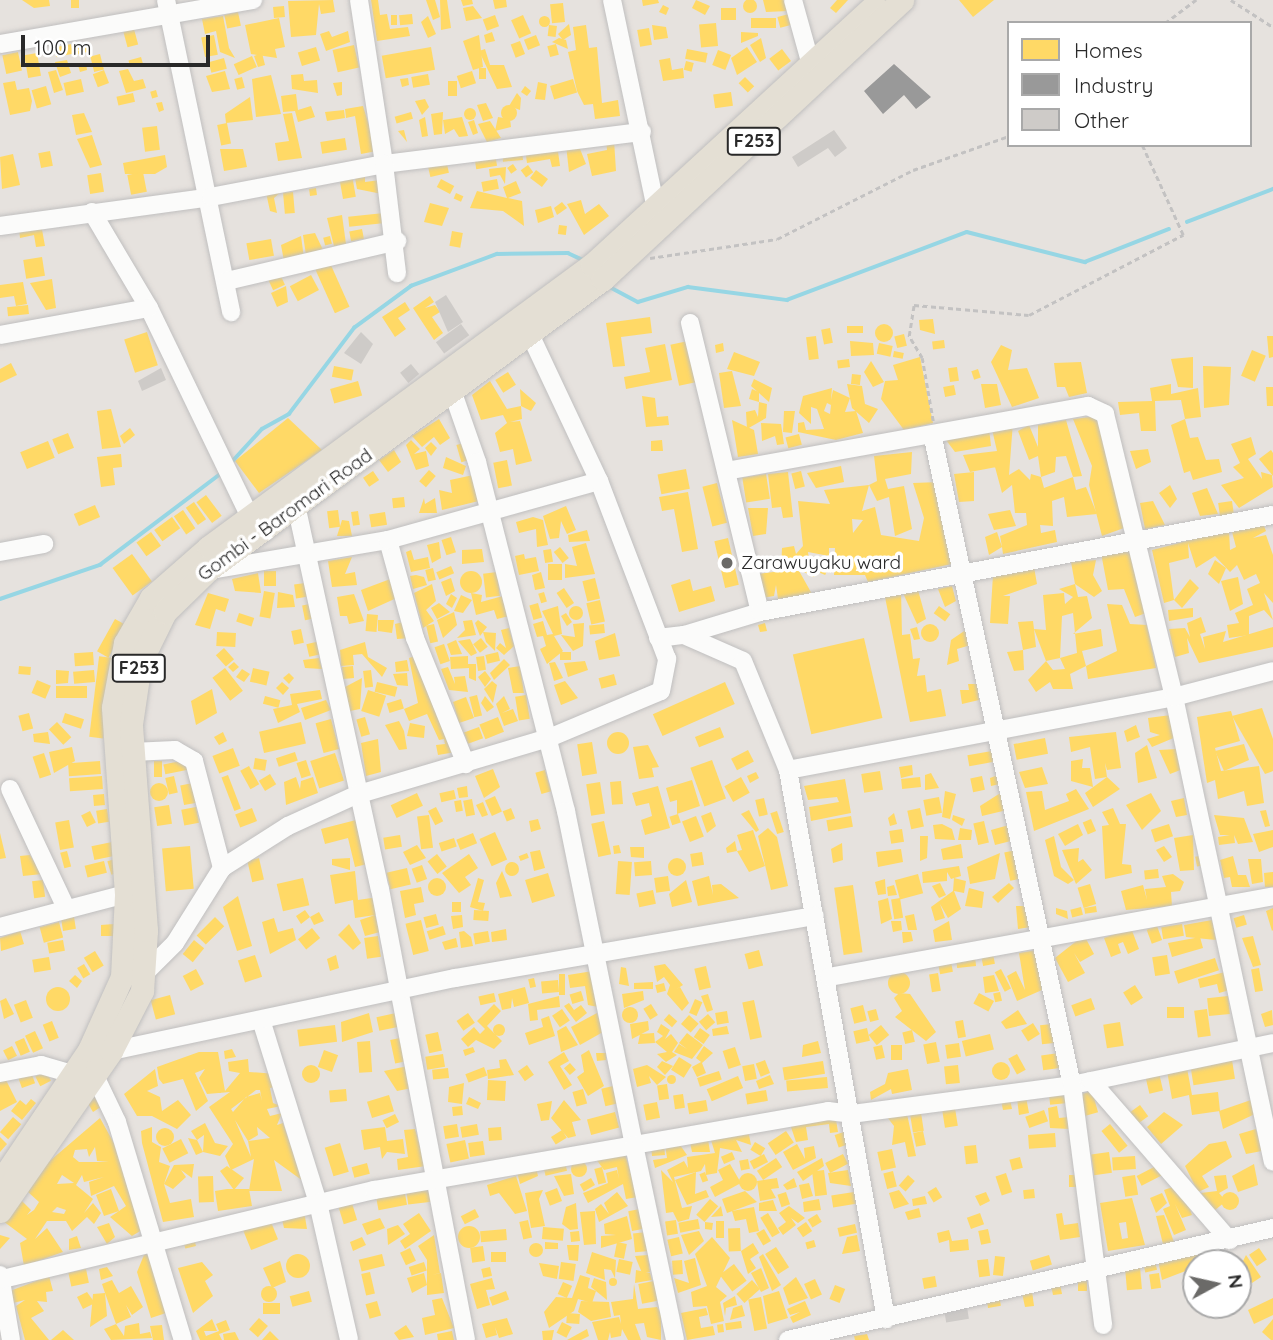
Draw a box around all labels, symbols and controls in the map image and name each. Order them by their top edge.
scale bar [24,21,214,65]
legend [1007,21,1252,147]
text: 100 m [34,34,92,60]
text: Homes [1074,37,1143,63]
text: Industry [1074,72,1153,98]
text: Other [1074,107,1129,133]
road number: F253 [726,126,782,156]
street label: Gombi - Baromari Road [193,444,377,586]
place label: Zarawuyaku ward [741,552,901,574]
marker: Zarawuyaku ward [719,555,735,571]
road number: F253 [111,654,167,682]
north arrow [1182,1249,1252,1319]
text: N [1223,1273,1249,1290]

